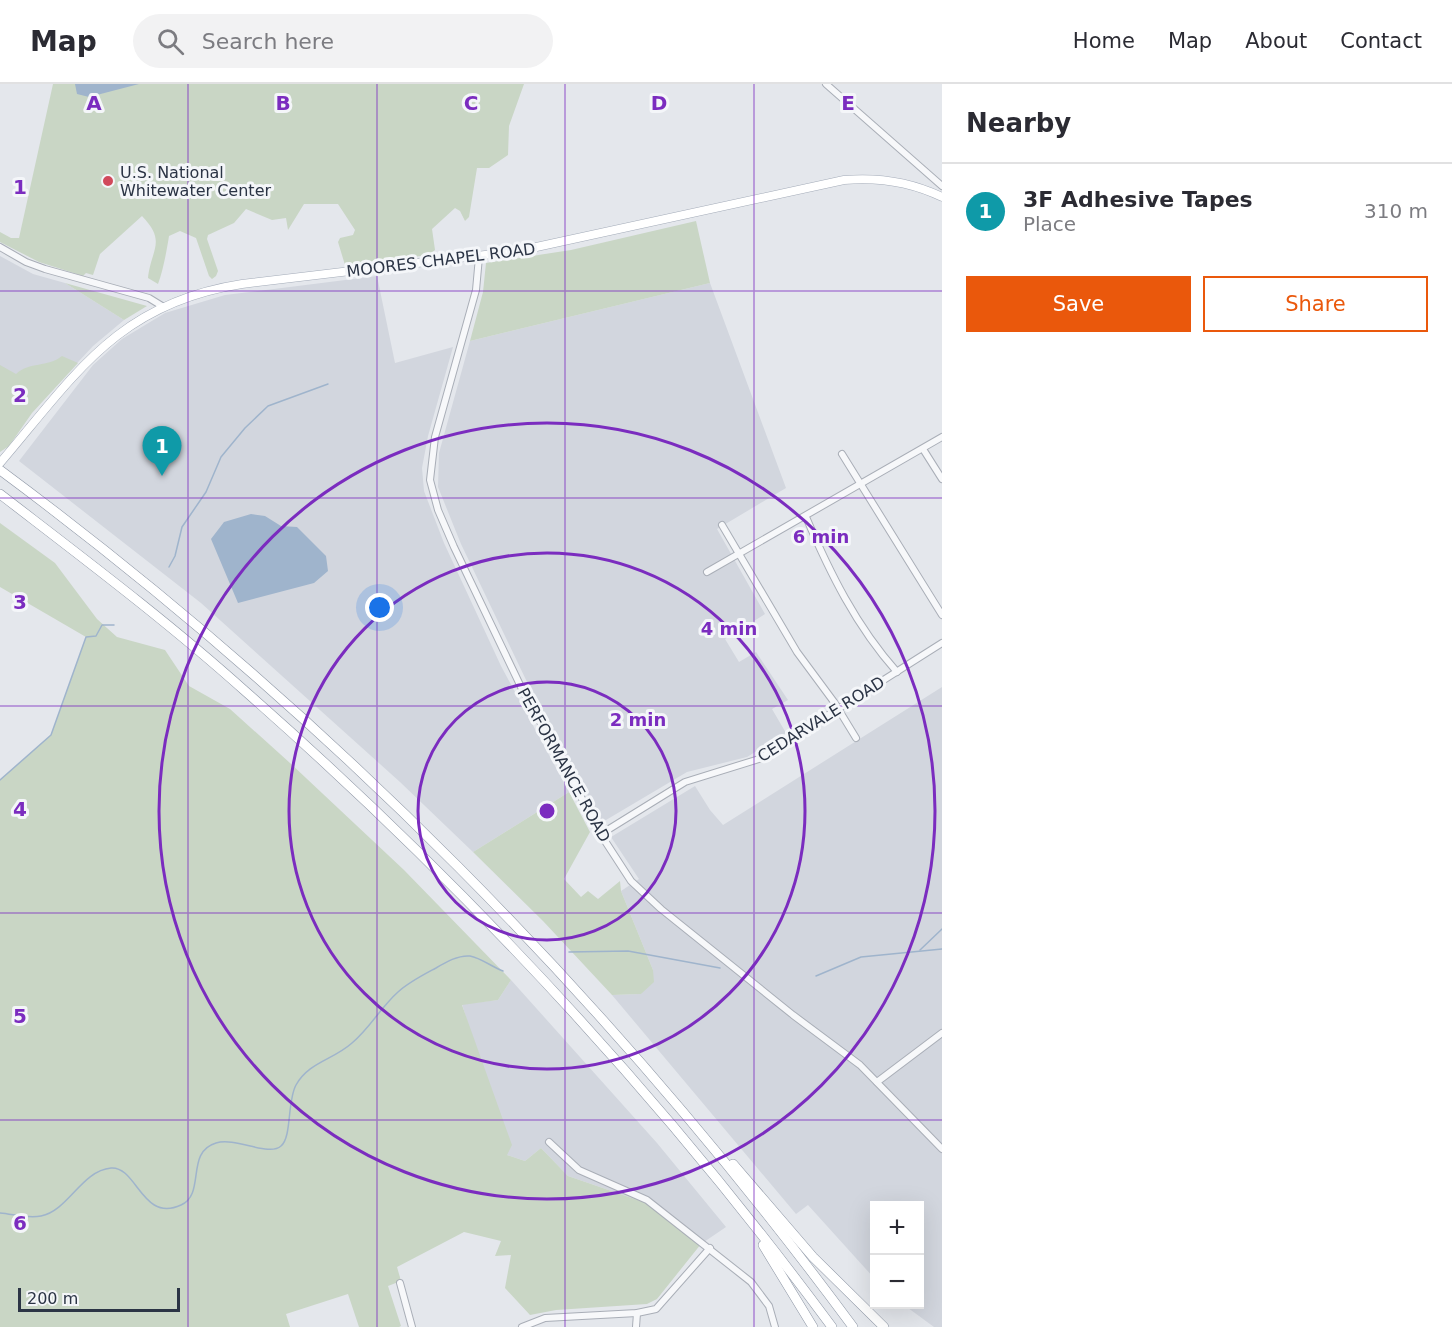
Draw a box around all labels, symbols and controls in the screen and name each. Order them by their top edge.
search box [133,14,553,68]
text: Map [30,25,97,58]
icon: search [154,25,187,58]
text: Search here [202,29,334,54]
text: Home [1073,29,1135,53]
text: Map [1168,29,1212,53]
text: About [1245,29,1307,53]
text: Contact [1340,29,1422,53]
text: A [86,91,102,115]
text: B [275,91,291,115]
text: C [464,91,478,115]
text: D [651,91,667,115]
text: E [841,91,855,115]
text: Nearby [966,108,1071,138]
place label: U.S. National Whitewater Center [120,163,271,200]
marker: U.S. National Whitewater Center [101,174,115,188]
text: 1 [13,175,27,199]
text: 3F Adhesive Tapes [1023,187,1253,212]
text: 1 [979,199,992,223]
text: 310 m [1364,199,1428,223]
text: Place [1023,212,1076,236]
street label: MOORES CHAPEL ROAD [346,239,536,281]
button: Save [966,276,1191,332]
button: Share [1203,276,1428,332]
text: 2 [13,383,27,407]
pin: 1 [142,426,182,476]
text: 6 min [793,526,849,547]
text: 3 [13,590,27,614]
your location [365,593,394,622]
text: 4 min [701,618,757,639]
street label: CEDARVALE ROAD [754,672,888,766]
street label: PERFORMANCE ROAD [514,684,614,846]
text: 2 min [610,709,666,730]
text: 4 [13,797,27,821]
centre of rings [537,801,557,821]
text: 5 [13,1004,27,1028]
map controls [870,1201,924,1309]
button: + [870,1201,924,1255]
text: 6 [13,1211,27,1235]
button: − [870,1255,924,1309]
scale bar [18,1285,180,1312]
text: 200 m [27,1289,78,1308]

